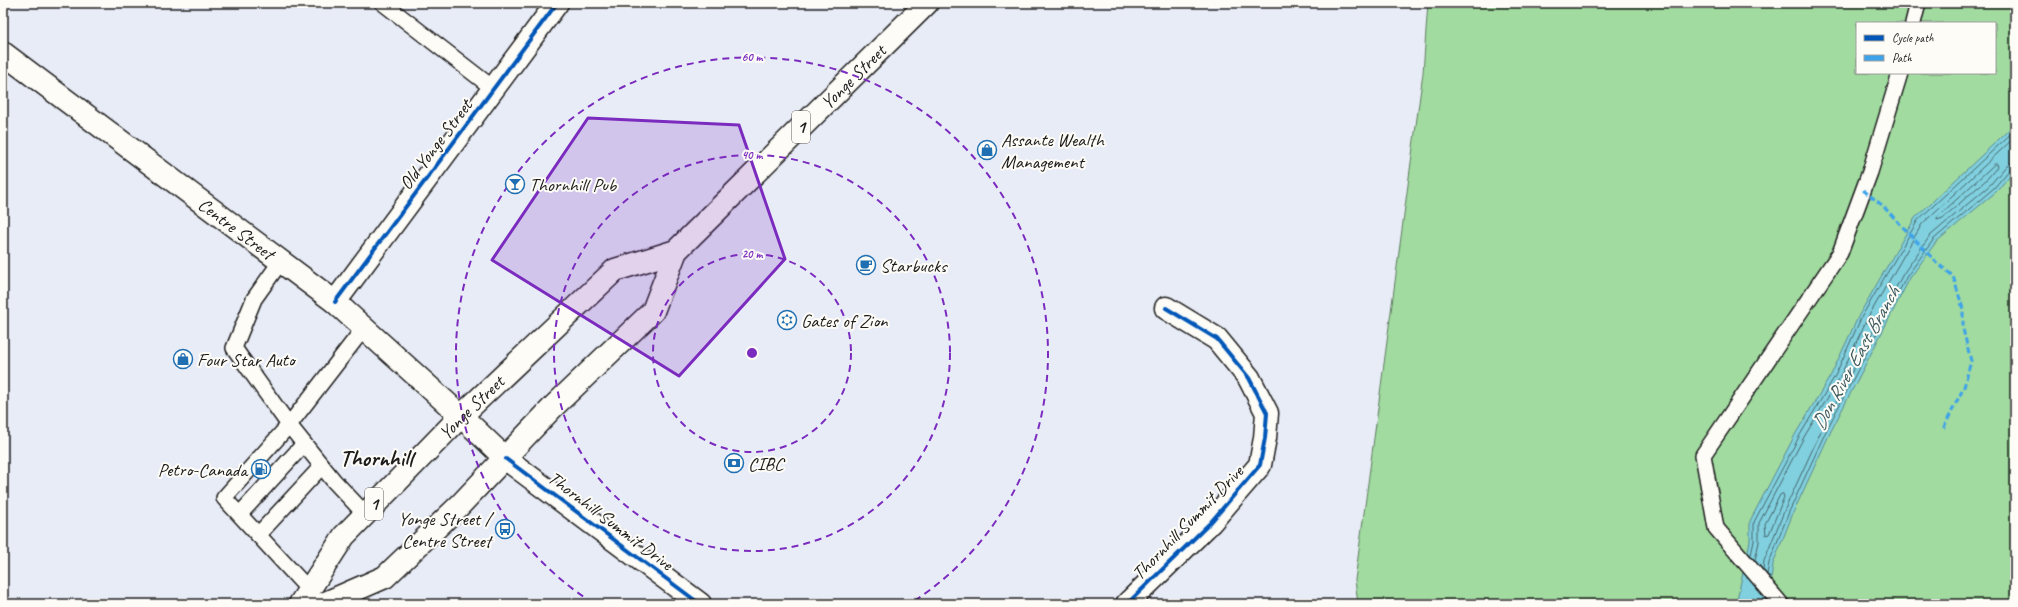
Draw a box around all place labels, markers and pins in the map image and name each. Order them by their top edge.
place label: Assante Wealth Management [1001,128,1105,174]
shop icon: Assante Wealth Management [976,139,998,161]
bar icon: Thornhill Pub [504,173,526,195]
place label: Thornhill Pub [529,173,618,197]
cafe icon: Starbucks [855,254,877,276]
place label: Starbucks [880,254,948,278]
synagogue icon: Gates of Zion [776,309,798,331]
place label: Gates of Zion [801,309,888,333]
centre of rings [745,346,759,360]
shop icon: Four Star Auto [172,348,194,370]
place label: Four Star Auto [197,348,297,372]
bank icon: CIBC [723,452,745,474]
place label: CIBC [748,452,786,476]
place label: Petro-Canada [158,458,249,482]
fuel station icon: Petro-Canada [250,458,272,480]
place label: Yonge Street / Centre Street [398,507,495,553]
bus stop icon: Yonge Street / Centre Street [494,518,516,540]

